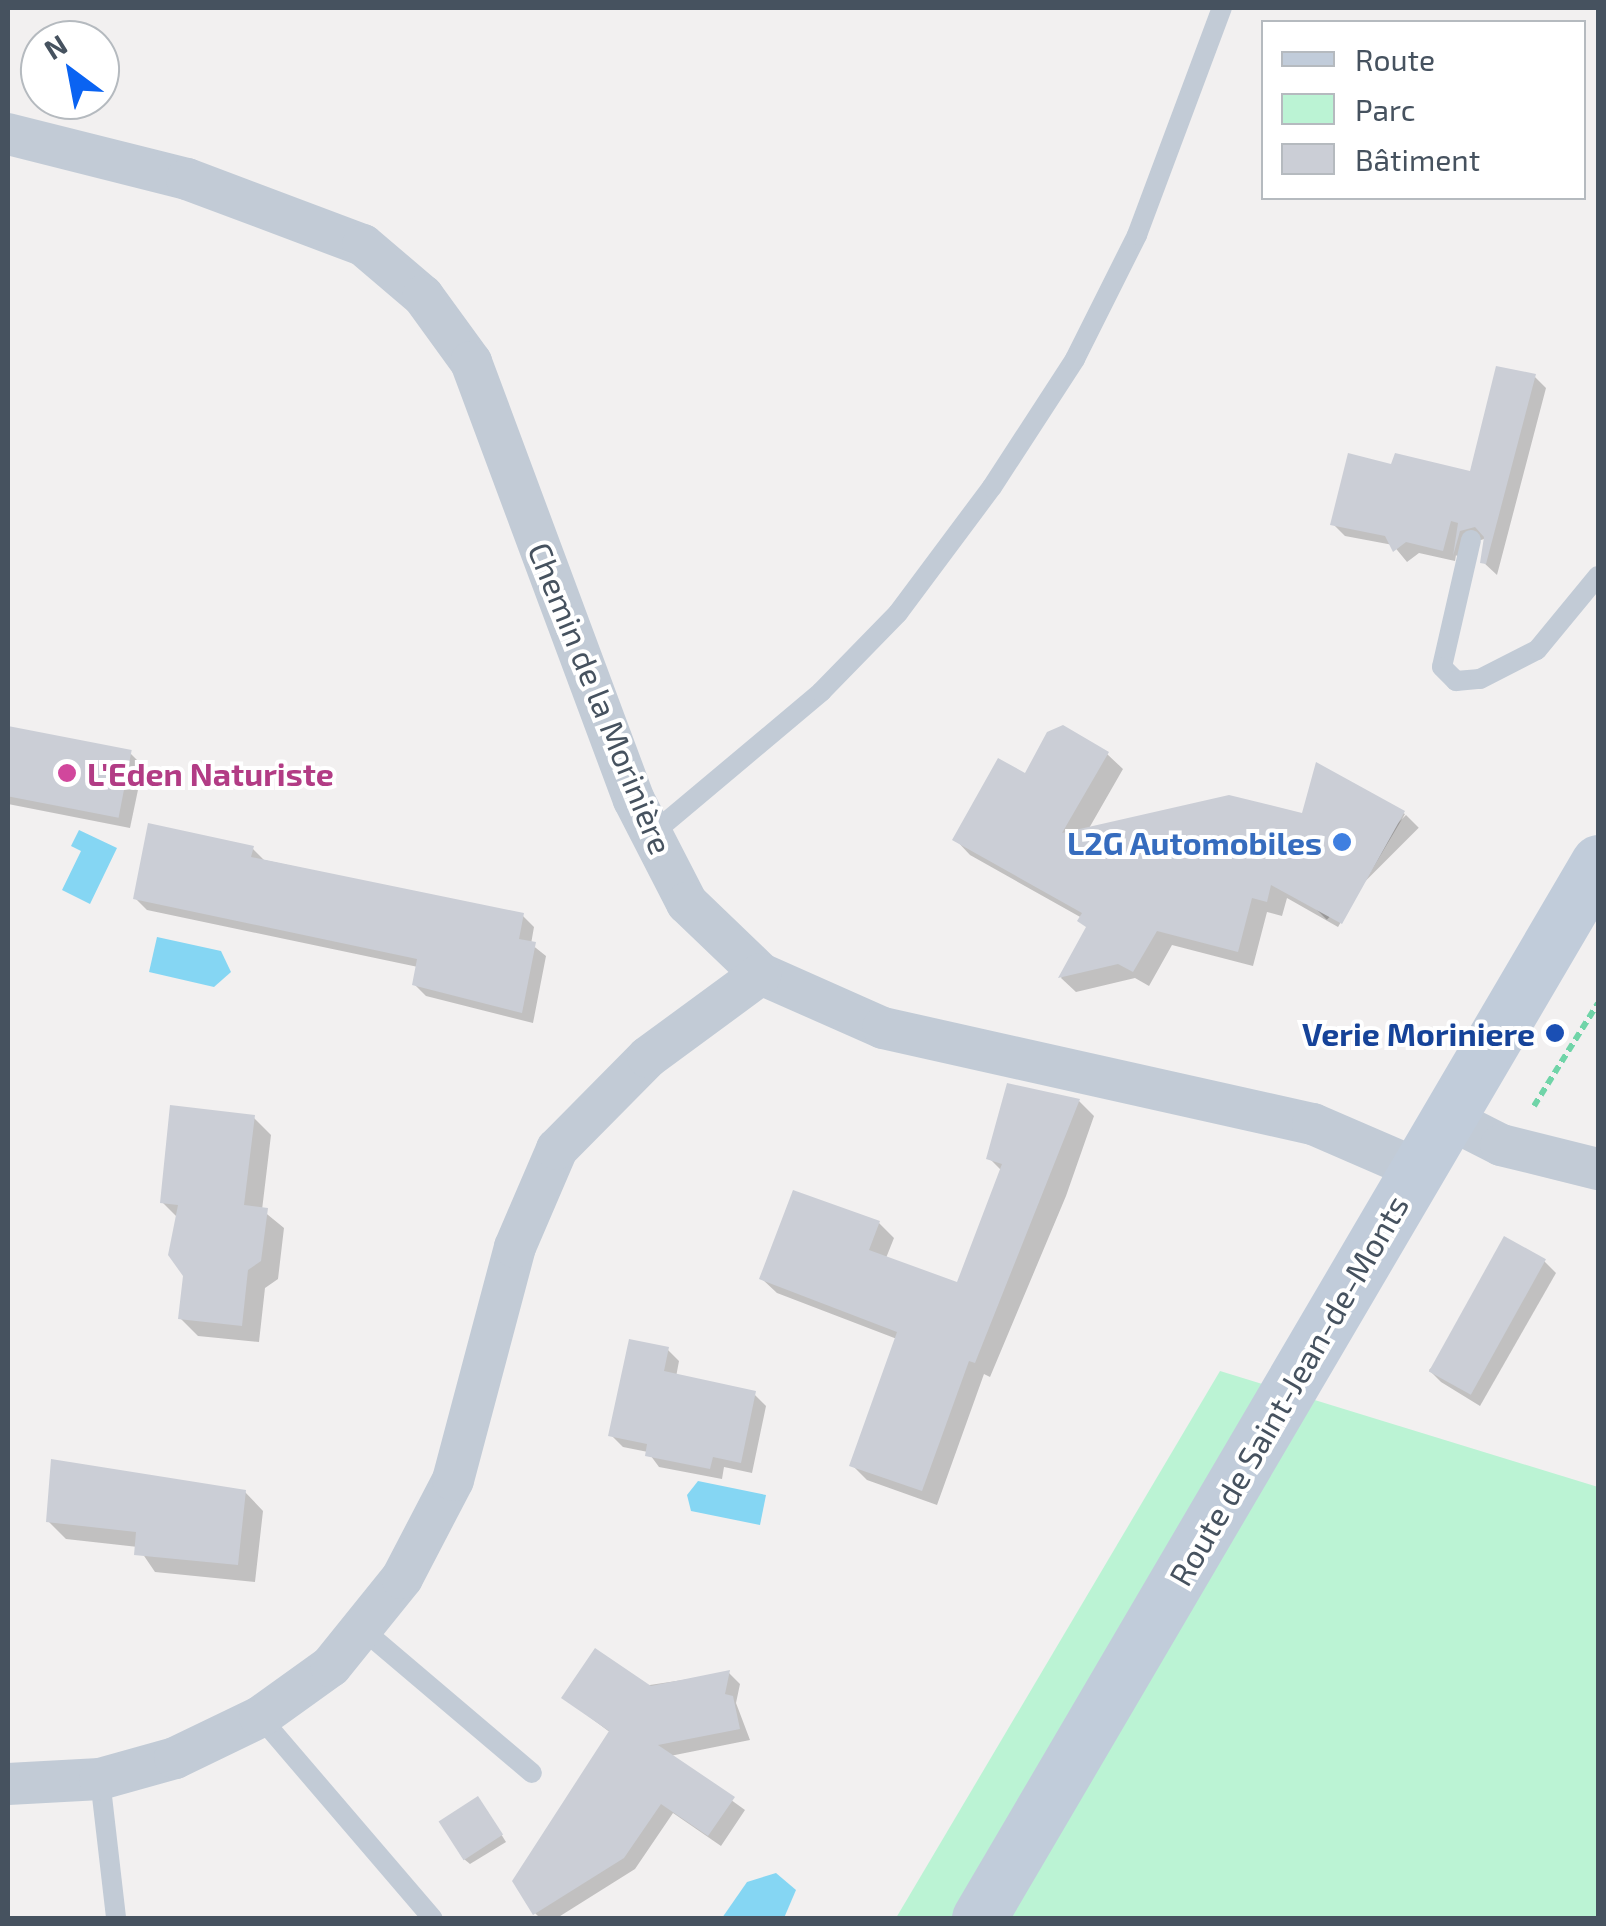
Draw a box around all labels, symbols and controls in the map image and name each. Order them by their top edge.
north arrow [20,20,120,120]
legend [1261,20,1586,200]
text: N [38,26,73,66]
text: Route [1355,41,1435,77]
text: Parc [1355,91,1415,127]
text: Bâtiment [1355,141,1480,177]
street label: Chemin de la Morinière [521,536,681,860]
place label: L'Eden Naturiste [87,754,334,792]
marker: L'Eden Naturiste [56,762,78,784]
place label: L2G Automobiles [1066,823,1322,861]
marker: L2G Automobiles [1331,831,1353,853]
place label: Verie Moriniere [1302,1014,1535,1052]
marker: Verie Moriniere [1544,1022,1566,1044]
street label: Route de Saint-Jean-de-Monts [1160,1188,1416,1592]

